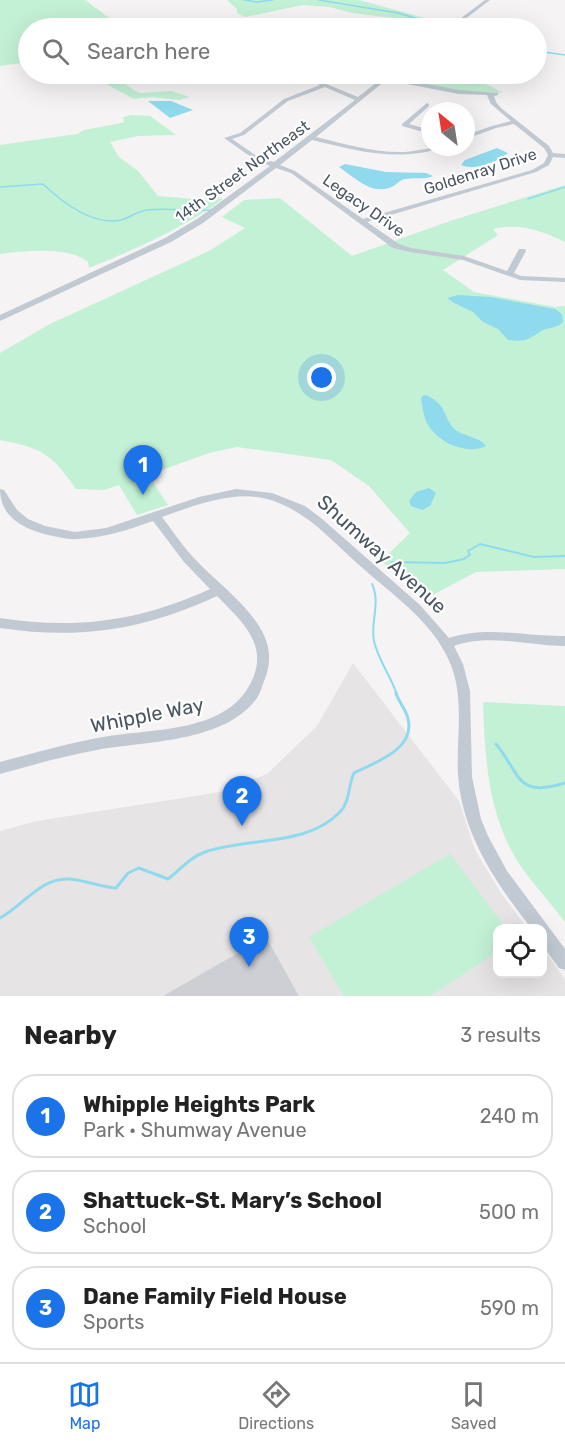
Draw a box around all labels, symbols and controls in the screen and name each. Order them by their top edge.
search box [18,18,547,84]
icon: search [39,35,72,68]
text: Search here [87,38,210,65]
north arrow [421,102,475,156]
street label: 14th Street Northeast [171,116,313,227]
street label: Goldenray Drive [421,144,539,199]
street label: Legacy Drive [319,170,408,241]
your location [307,363,336,392]
pin: 1 [124,446,162,495]
street label: Shumway Avenue [312,490,452,618]
street label: Whipple Way [88,692,206,738]
pin: 2 [222,776,262,826]
pin: 3 [230,918,268,967]
map controls [493,924,547,978]
button: locate [493,924,547,978]
text: Nearby [24,1020,117,1051]
text: 3 results [460,1023,541,1047]
text: Whipple Heights Park [83,1091,315,1118]
text: 1 [41,1104,50,1128]
text: 240 m [480,1104,539,1128]
text: Park · Shumway Avenue [83,1118,307,1142]
text: Shattuck-St. Mary’s School [83,1187,382,1214]
text: 2 [39,1200,52,1224]
text: 500 m [479,1200,539,1224]
text: School [83,1214,146,1238]
text: Dane Family Field House [83,1283,347,1310]
text: 3 [39,1296,52,1320]
text: 590 m [480,1296,539,1320]
text: Sports [83,1310,144,1334]
tab: Map [68,1378,101,1433]
tab: Directions [238,1378,314,1433]
tab: Saved [451,1378,497,1433]

